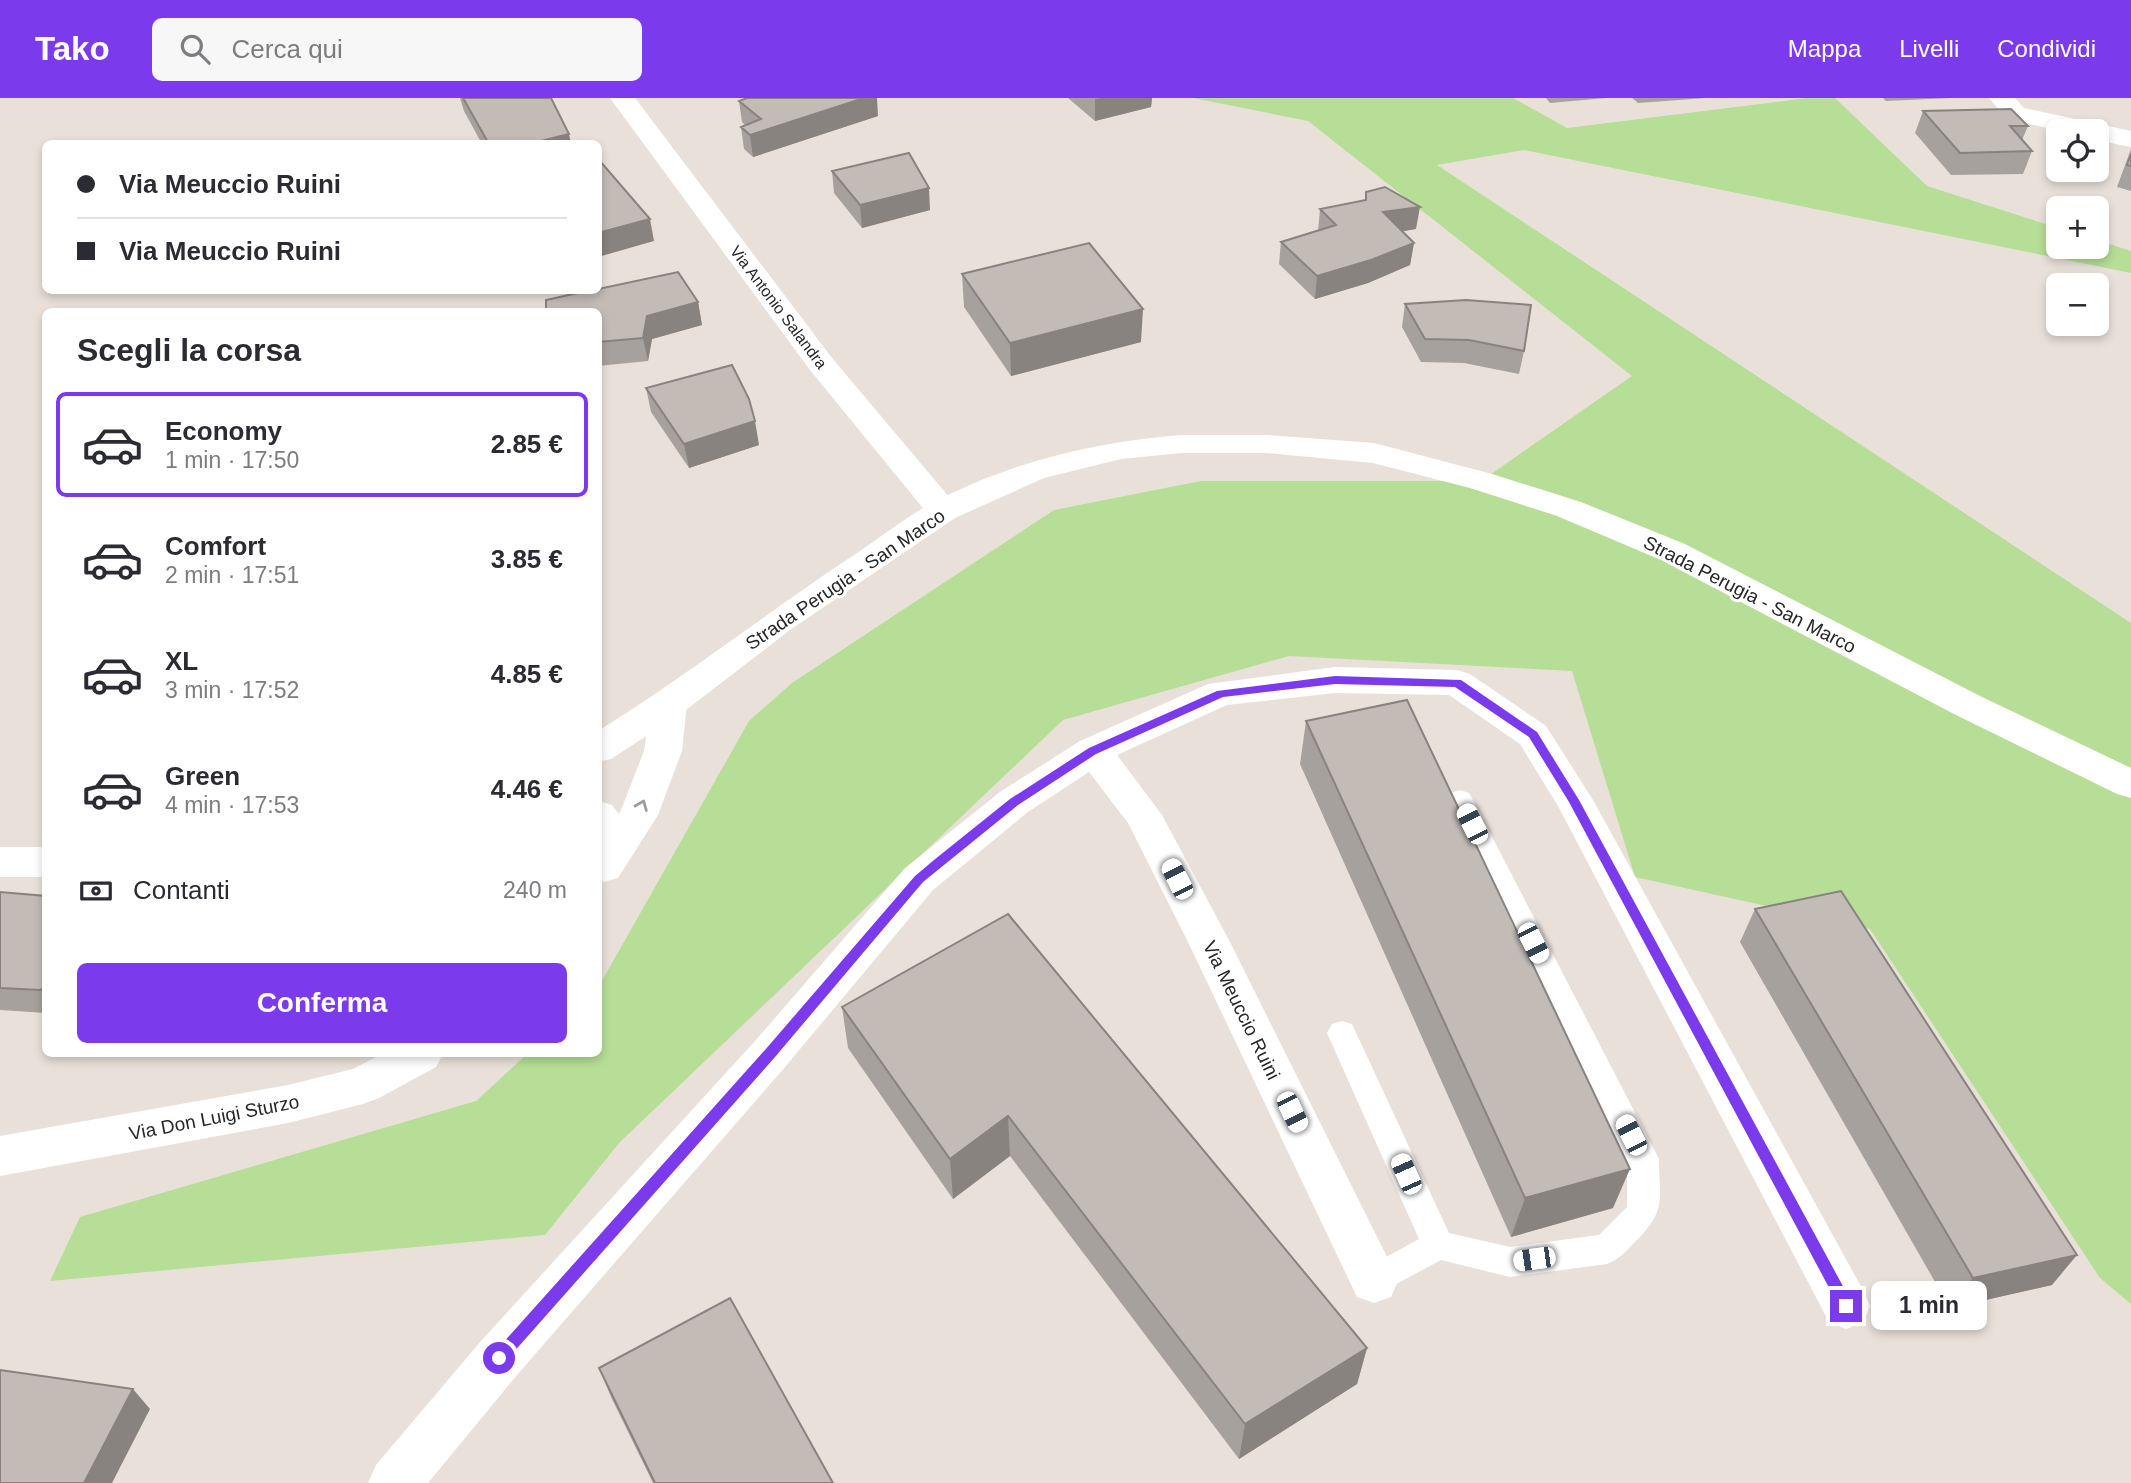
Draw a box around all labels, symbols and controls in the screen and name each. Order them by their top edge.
search box [152,18,642,81]
text: Tako [35,30,110,67]
icon: search [176,30,214,68]
text: Cerca qui [232,34,343,64]
text: Mappa [1788,35,1861,62]
text: Livelli [1899,35,1959,62]
text: Condividi [1997,35,2096,62]
map controls [2046,119,2109,336]
button: locate [2046,119,2109,182]
text: Via Meuccio Ruini [119,169,341,199]
button: + [2046,196,2109,259]
text: Via Meuccio Ruini [119,236,341,266]
street label: Via Antonio Salandra [727,243,830,372]
button: − [2046,273,2109,336]
text: Scegli la corsa [77,332,301,368]
icon: car [81,413,144,476]
text: Economy [165,416,282,446]
text: 2.85 € [491,429,563,459]
text: 1 min · 17:50 [165,447,299,473]
street label: Strada Perugia - San Marco [742,505,949,654]
icon: car [81,528,144,591]
text: Comfort [165,531,266,561]
street label: Strada Perugia - San Marco [1640,532,1859,657]
text: 3.85 € [491,544,563,574]
text: 2 min · 17:51 [165,562,299,588]
icon: car [81,643,144,706]
text: XL [165,646,198,676]
text: 4.85 € [491,659,563,689]
text: 3 min · 17:52 [165,677,299,703]
icon: car [81,758,144,821]
text: Green [165,761,240,791]
text: 4.46 € [491,774,563,804]
text: 4 min · 17:53 [165,792,299,818]
one-way arrow [633,800,647,812]
car [1454,801,1491,847]
car [1159,856,1196,902]
icon: cash [77,872,115,910]
text: Contanti [133,875,230,905]
text: 240 m [503,877,567,903]
car [1515,920,1552,966]
street label: Via Meuccio Ruini [1199,937,1284,1083]
button: Conferma [77,963,567,1043]
car [1274,1089,1311,1135]
street label: Via Don Luigi Sturzo [127,1091,301,1144]
car [1613,1112,1650,1158]
car [1388,1151,1425,1197]
car [1512,1246,1557,1272]
callout: 1 min [1870,1282,1986,1330]
route end [1830,1290,1862,1322]
text: 1 min [1899,1292,1959,1318]
route start [483,1342,515,1374]

